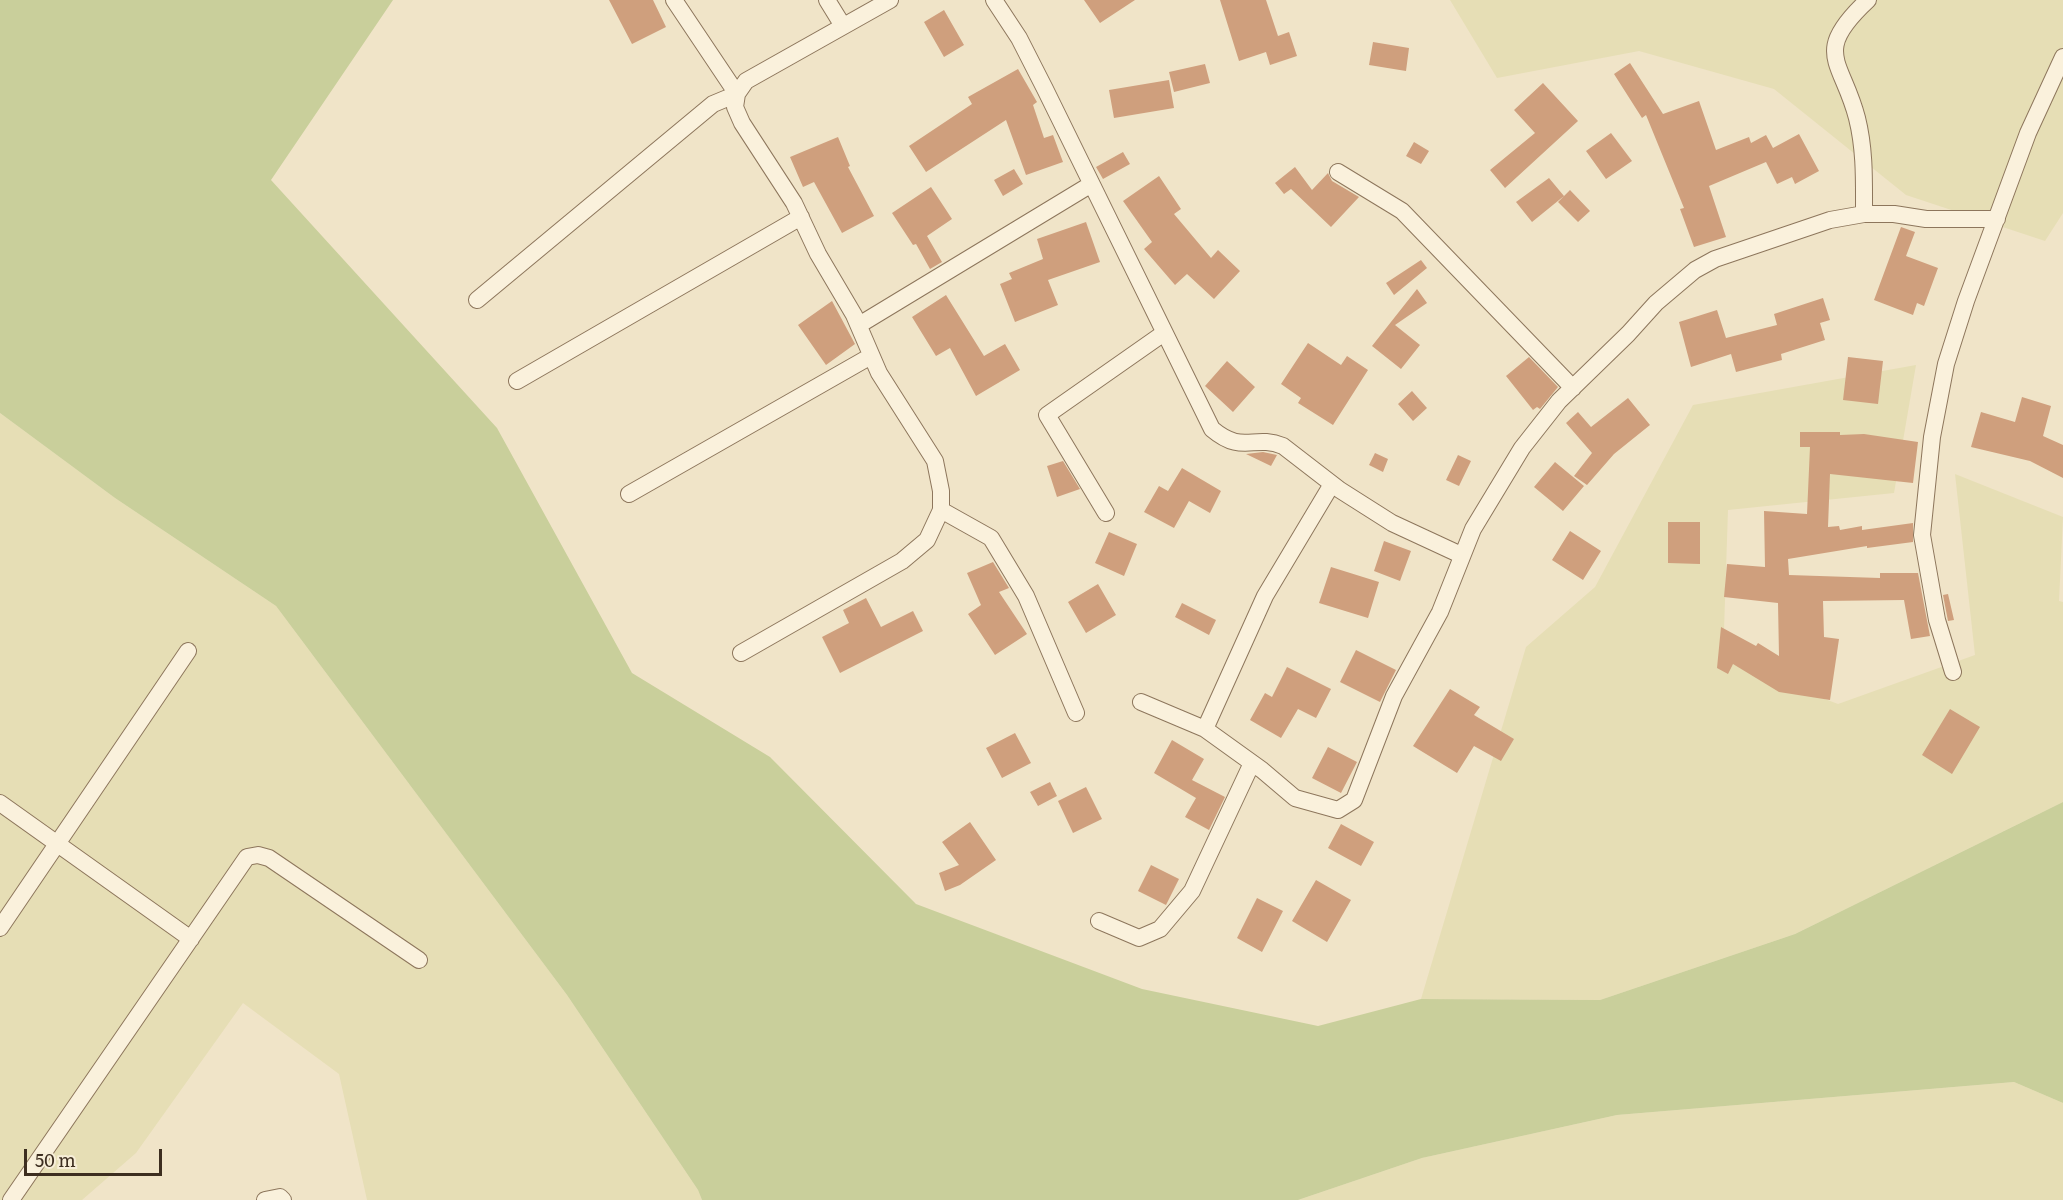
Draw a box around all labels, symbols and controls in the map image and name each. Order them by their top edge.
scale bar [27,1137,165,1175]
text: 50 m [35,1146,76,1173]

